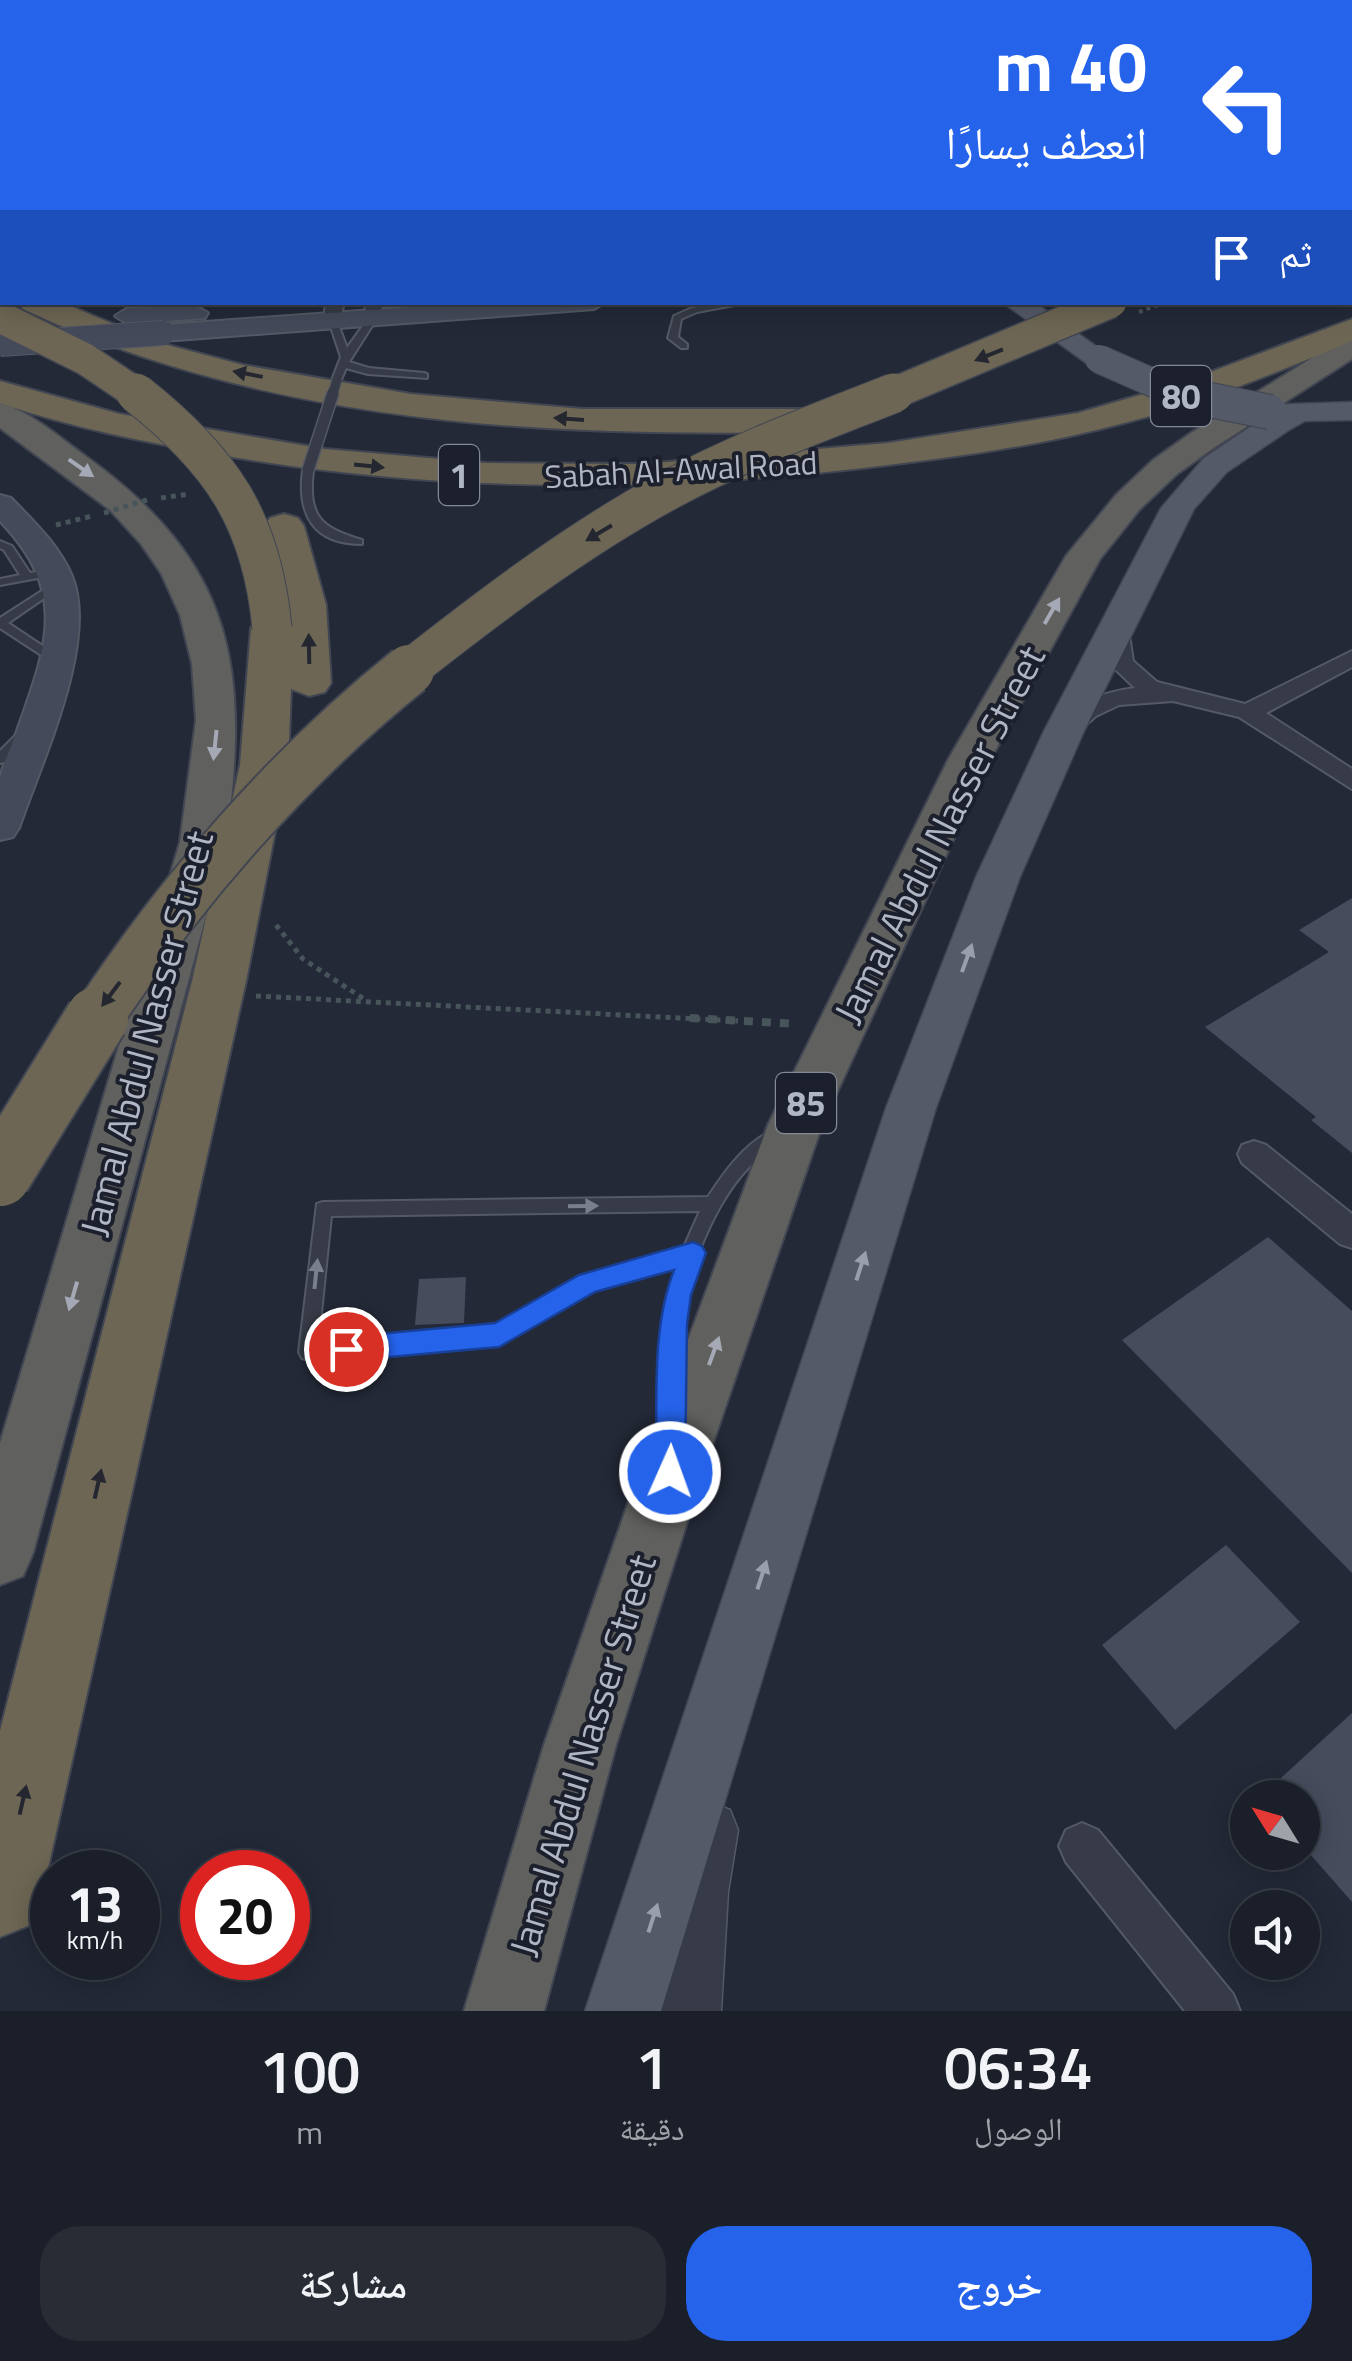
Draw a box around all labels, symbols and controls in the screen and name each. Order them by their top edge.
text: 40 m [994,12,1147,118]
icon: left [1182,40,1312,170]
text: انعطف يسارًا [946,108,1147,176]
text: ثم [1279,224,1312,282]
icon: arrive [1204,230,1259,285]
one-way arrow [974,347,1004,363]
one-way arrow [231,366,263,381]
road number: 80 [1151,366,1211,426]
one-way arrow [553,411,585,427]
street label: Sabah Al-Awal Road [543,438,819,500]
road number: 1 [439,445,479,505]
one-way arrow [67,457,94,477]
one-way arrow [353,459,385,475]
one-way arrow [585,524,613,541]
one-way arrow [1043,597,1060,625]
one-way arrow [300,632,316,664]
street label: Jamal Abdul Nasser Street [819,635,1059,1033]
one-way arrow [207,730,223,762]
street label: Jamal Abdul Nasser Street [64,824,228,1242]
one-way arrow [960,943,975,973]
one-way arrow [101,980,122,1006]
road number: 85 [776,1073,836,1133]
one-way arrow [567,1197,599,1213]
one-way arrow [854,1250,869,1280]
one-way arrow [309,1257,325,1289]
one-way arrow [65,1281,80,1312]
pin [304,1307,389,1392]
icon: arrive [319,1322,374,1377]
one-way arrow [707,1336,722,1366]
position arrow [618,1420,722,1524]
one-way arrow [91,1468,106,1499]
street label: Jamal Abdul Nasser Street [493,1547,671,1963]
one-way arrow [756,1560,771,1590]
north arrow [1230,1780,1320,1870]
map controls [1230,1780,1320,1980]
one-way arrow [16,1784,31,1815]
speed limit sign: 20 [180,1850,310,1980]
text: 13 [67,1865,123,1941]
button: sound [1230,1890,1320,1980]
one-way arrow [646,1903,661,1933]
text: km/h [67,1921,123,1959]
text: 1 [635,2021,669,2112]
text: 06:34 [944,2021,1093,2112]
text: 100 [259,2025,360,2116]
text: دقيقة [620,2104,685,2152]
text: الوصول [974,2104,1063,2152]
text: m [296,2108,323,2156]
button: مشاركة [40,2226,666,2341]
button: خروج [686,2226,1312,2341]

